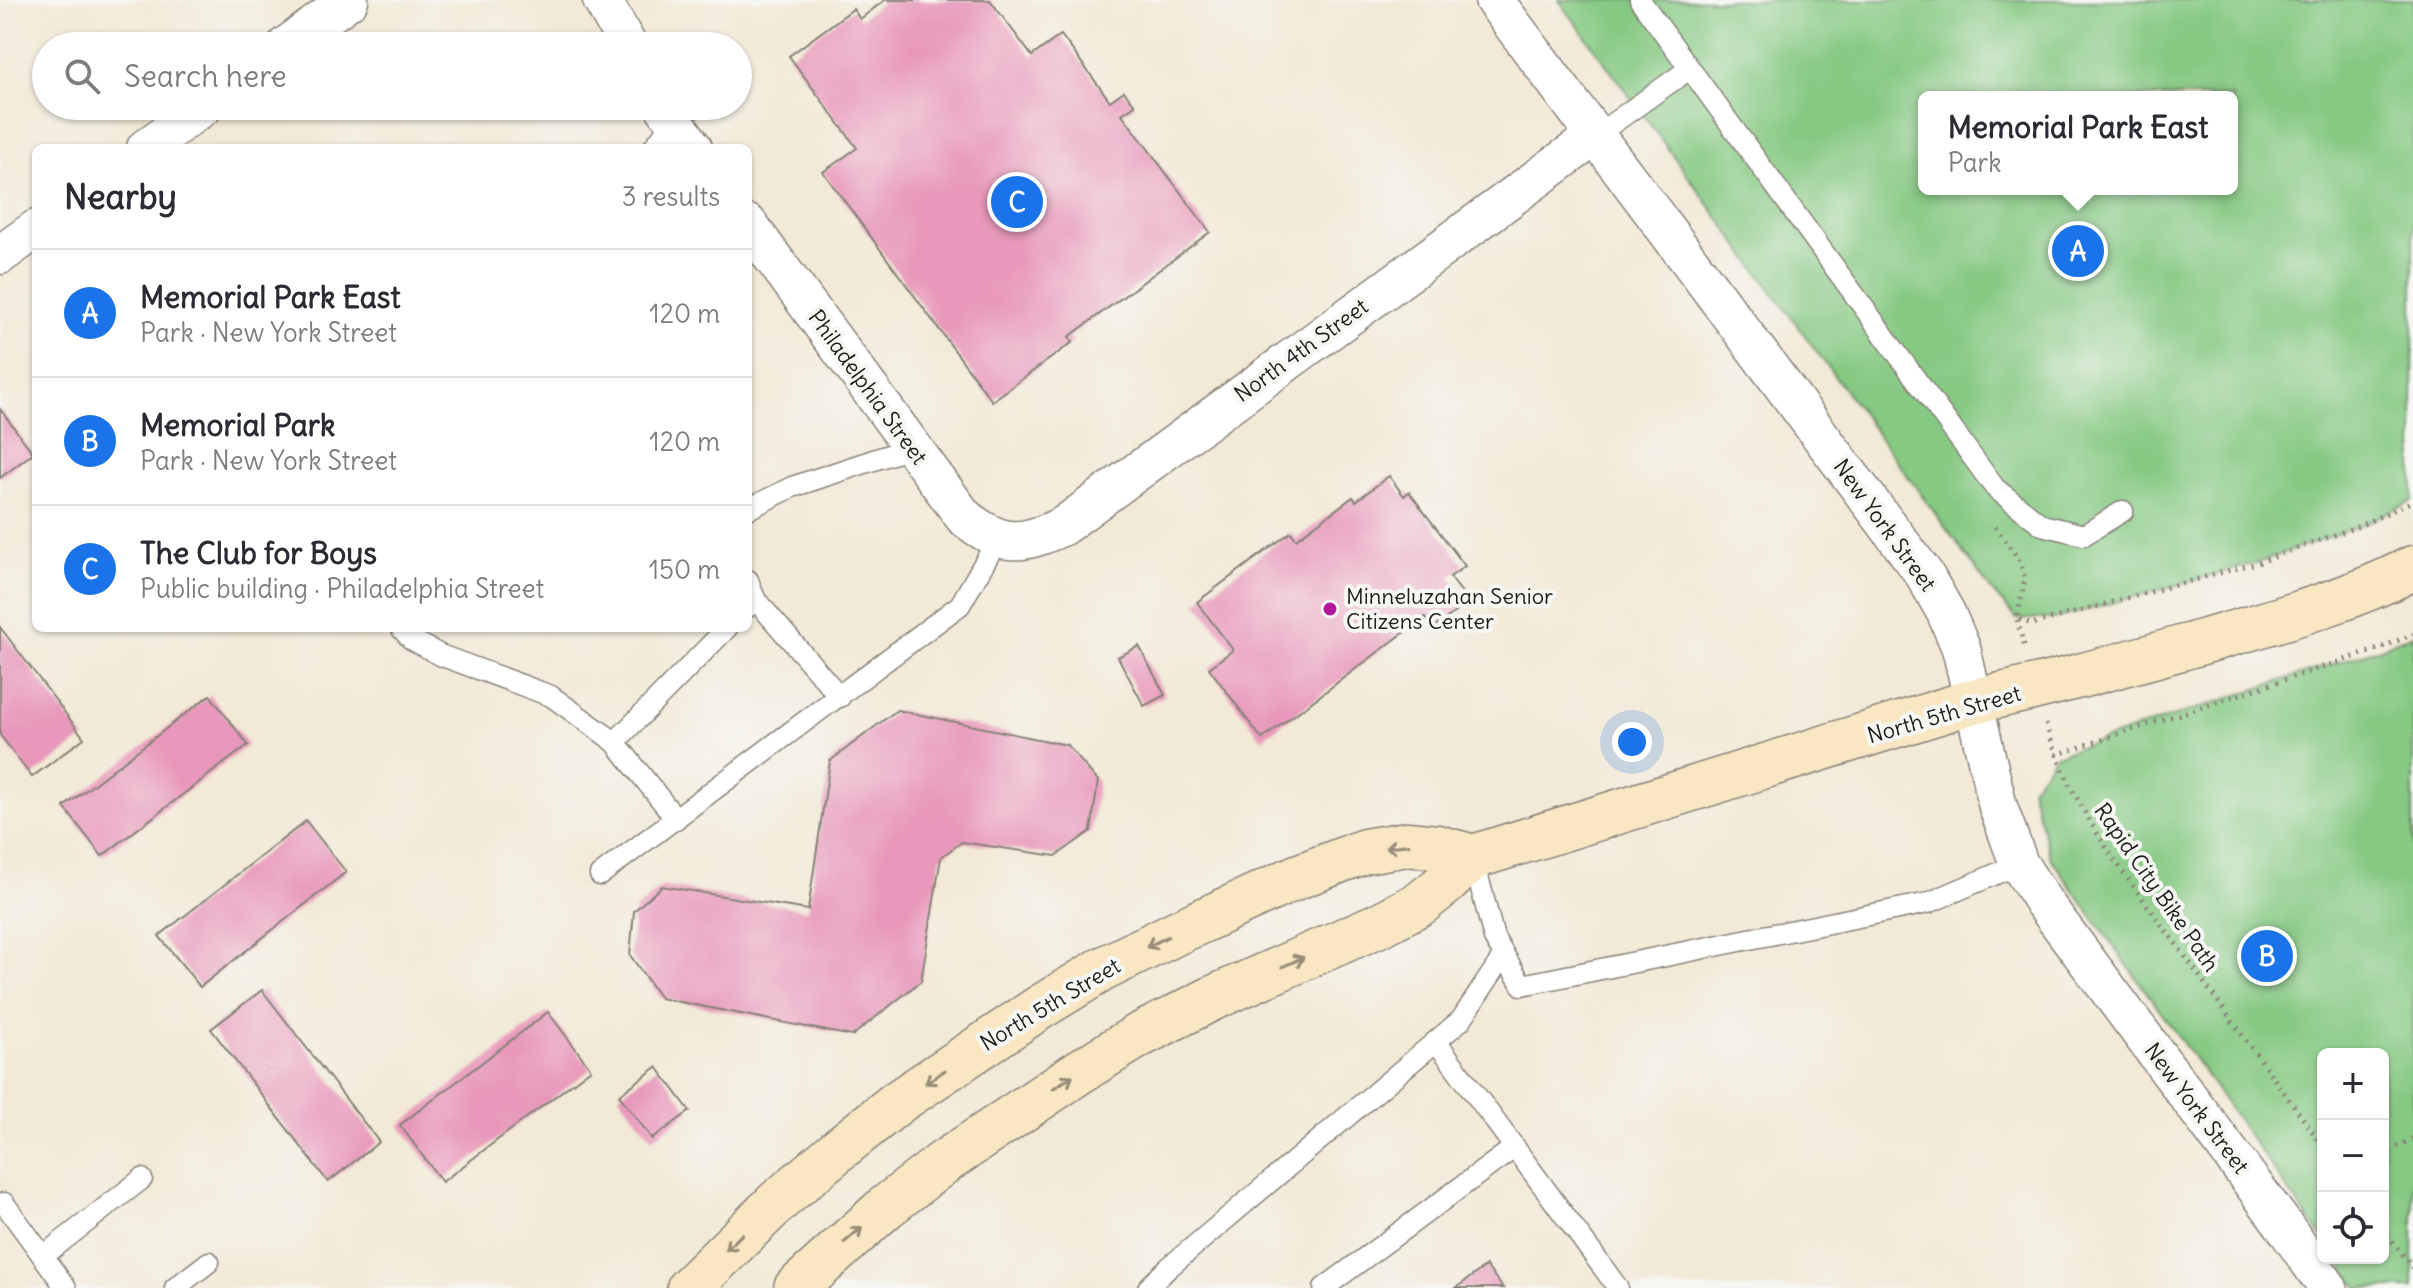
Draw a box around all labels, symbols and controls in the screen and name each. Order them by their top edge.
search box [32,32,752,120]
icon: search [60,54,104,98]
text: Search here [124,57,287,95]
popup [1918,91,2238,195]
text: Memorial Park East [1948,108,2208,146]
text: Park [1948,146,2001,179]
pin: C [991,172,1043,232]
text: Nearby [64,175,177,218]
text: 3 results [622,180,720,213]
pin: A [2052,221,2104,281]
text: Memorial Park East [140,278,401,316]
street label: North 4th Street [1229,292,1373,408]
text: A [82,297,98,330]
text: 120 m [649,297,720,330]
street label: Philadelphia Street [802,304,934,470]
text: Park · New York Street [140,316,397,349]
text: Memorial Park [140,406,335,444]
text: B [81,425,99,458]
text: 120 m [649,425,720,458]
text: Park · New York Street [140,444,397,477]
street label: New York Street [1828,453,1942,597]
text: The Club for Boys [140,534,377,572]
text: C [81,553,99,586]
text: 150 m [649,553,720,586]
text: Public building · Philadelphia Street [140,572,544,605]
place label: Minneluzahan Senior Citizens Center [1346,582,1553,635]
marker: Minneluzahan Senior Citizens Center [1321,600,1339,618]
street label: North 5th Street [1864,679,2024,749]
your location [1612,722,1652,762]
street label: Rapid City Bike Path [2088,797,2226,977]
one-way arrow [1384,839,1411,854]
pin: B [2241,926,2293,986]
one-way arrow [1145,935,1169,951]
street label: North 5th Street [975,951,1125,1057]
one-way arrow [1281,954,1305,969]
street label: New York Street [2139,1037,2255,1179]
map controls [2317,1048,2389,1264]
button: + [2317,1048,2389,1120]
one-way arrow [924,1069,946,1086]
one-way arrow [1051,1074,1074,1090]
button: − [2317,1120,2389,1192]
button: locate [2317,1192,2389,1264]
one-way arrow [843,1227,863,1245]
one-way arrow [725,1233,745,1251]

